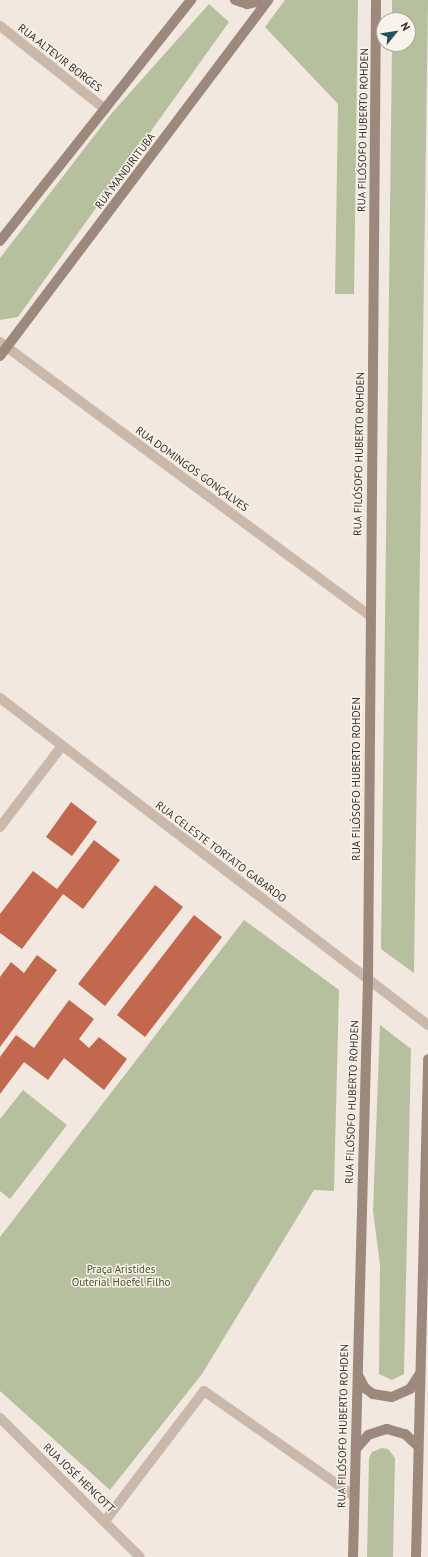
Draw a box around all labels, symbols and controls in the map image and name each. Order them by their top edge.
north arrow [376,12,416,52]
text: N [398,20,413,33]
street label: RUA ALTEVIR BORGES [15,21,105,95]
street label: RUA FILÓSOFO HUBERTO ROHDEN [355,48,371,212]
street label: RUA MANDIRITUBA [92,130,158,212]
street label: RUA FILÓSOFO HUBERTO ROHDEN [351,372,367,536]
street label: RUA DOMINGOS GONÇALVES [133,423,251,515]
street label: RUA FILÓSOFO HUBERTO ROHDEN [349,697,363,861]
street label: RUA CELESTE TORTATO GABARDO [153,798,289,906]
street label: RUA FILÓSOFO HUBERTO ROHDEN [343,1020,361,1184]
park label: Praça Aristides Outerial Hoefel Filho [72,1263,170,1289]
street label: RUA FILÓSOFO HUBERTO ROHDEN [335,1344,351,1508]
street label: RUA JOSÉ HENCOTT [40,1440,118,1516]

